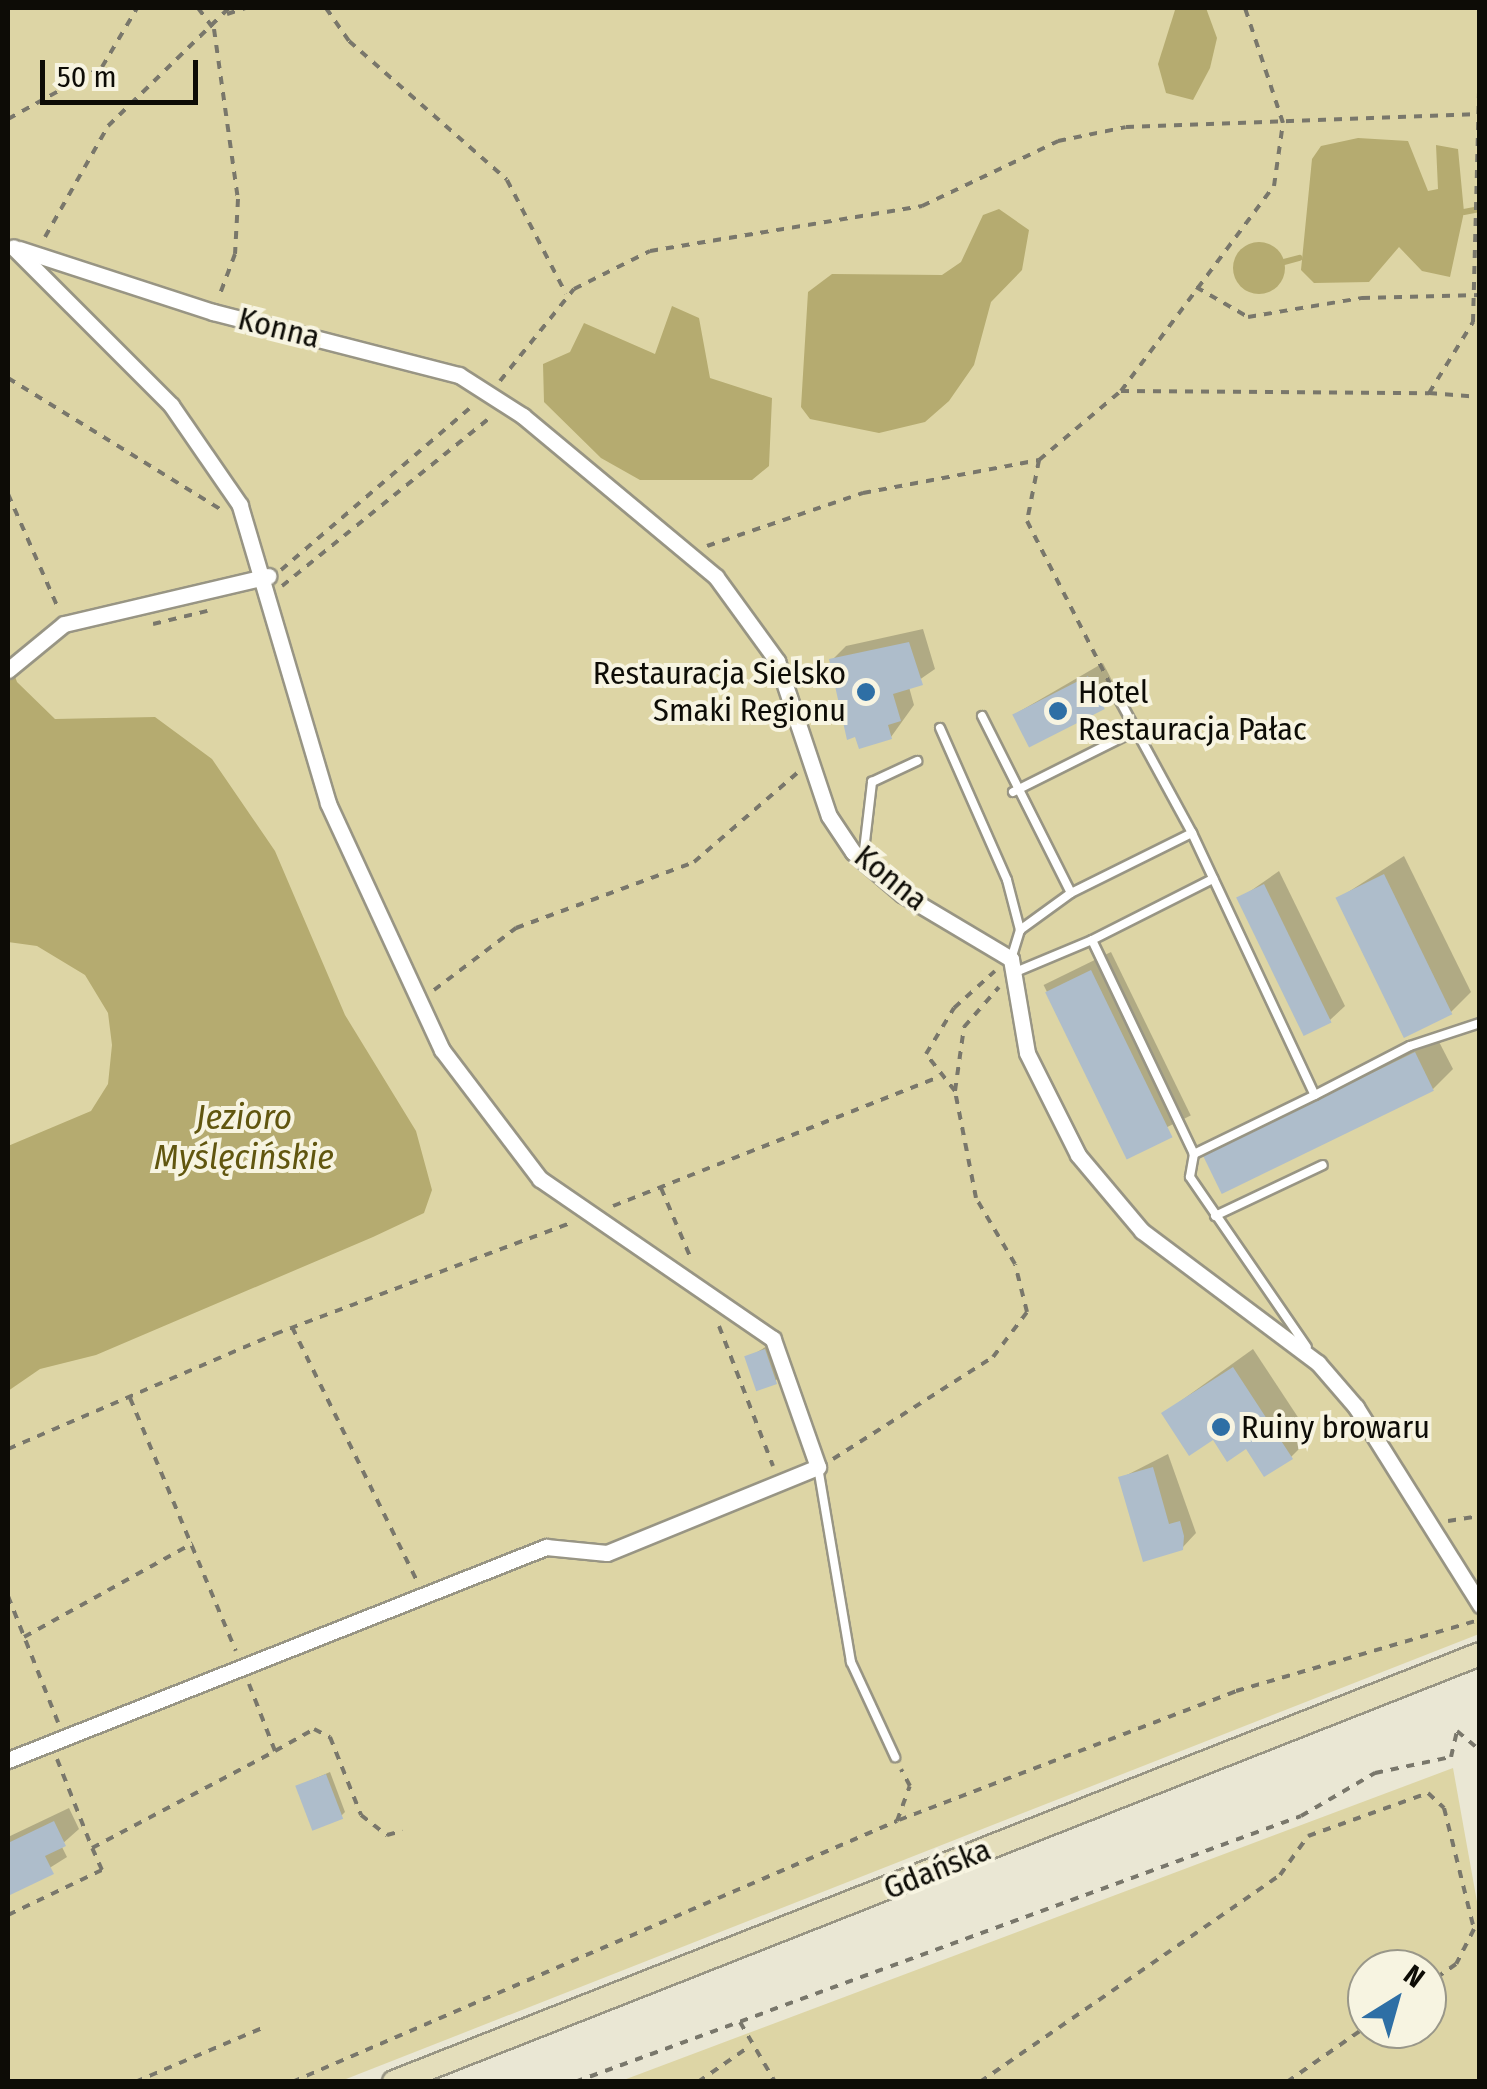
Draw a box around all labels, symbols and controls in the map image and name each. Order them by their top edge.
scale bar [45,40,202,102]
text: 50 m [57,59,117,95]
street label: Konna [234,299,324,357]
place label: Restauracja Sielsko Smaki Regionu [593,655,846,730]
place label: Hotel Restauracja Pałac [1078,674,1307,749]
marker: Restauracja Sielsko Smaki Regionu [855,681,877,703]
marker: Hotel Restauracja Pałac [1047,700,1069,722]
street label: Konna [847,837,935,919]
water label: Jezioro Myślęcińskie [154,1096,334,1178]
place label: Ruiny browaru [1241,1408,1430,1446]
marker: Ruiny browaru [1210,1416,1232,1438]
street label: Gdańska [878,1830,996,1908]
north arrow [1347,1949,1447,2049]
text: N [1398,1958,1431,1994]

